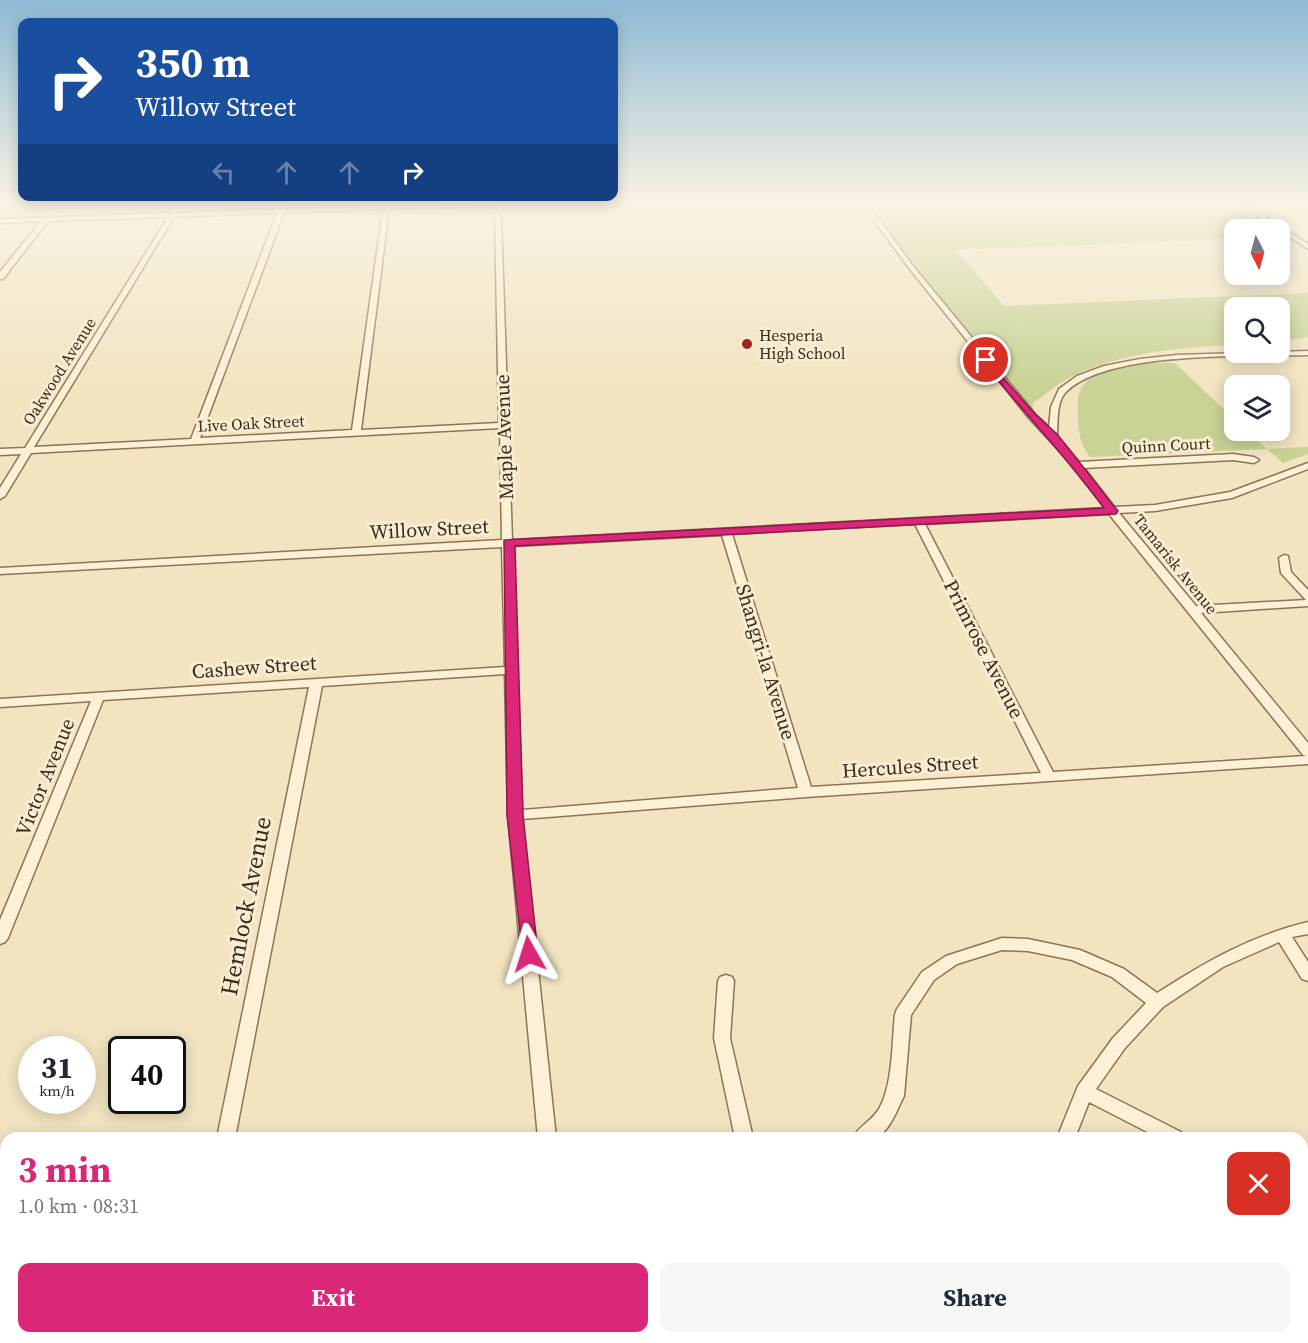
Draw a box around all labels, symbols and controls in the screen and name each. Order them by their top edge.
text: 350 m [135,33,250,91]
icon: right [36,42,114,120]
text: Willow Street [135,88,296,125]
icon: left [207,156,240,189]
icon: ahead [270,156,303,189]
icon: ahead [333,156,366,189]
icon: right [396,156,429,189]
north arrow [1224,219,1290,285]
map controls [1224,219,1290,441]
button: search [1224,297,1290,363]
street label: Oakwood Avenue [17,313,101,429]
place label: Hesperia High School [759,324,846,364]
pin [960,334,1011,385]
marker: Hesperia High School [740,337,754,351]
icon: arrive [969,343,1002,376]
street label: Maple Avenue [488,374,520,500]
button: layers [1224,375,1290,441]
street label: Live Oak Street [197,409,306,437]
street label: Quinn Court [1121,432,1212,458]
street label: Tamarisk Avenue [1129,509,1223,619]
street label: Willow Street [369,512,490,546]
street label: Primrose Avenue [937,575,1031,723]
street label: Shangri-la Avenue [729,581,803,743]
street label: Cashew Street [191,649,318,685]
street label: Victor Avenue [9,714,81,840]
street label: Hercules Street [841,747,980,785]
street label: Hemlock Avenue [212,814,279,998]
position arrow [497,922,561,986]
speed limit sign: 40 [108,1036,186,1114]
text: 31 [41,1047,73,1088]
text: km/h [39,1080,75,1101]
text: 3 min [18,1145,111,1194]
button: close [1227,1152,1290,1215]
text: 1.0 km · 08:31 [18,1192,139,1220]
button: Exit [18,1263,648,1332]
button: Share [660,1263,1290,1332]

